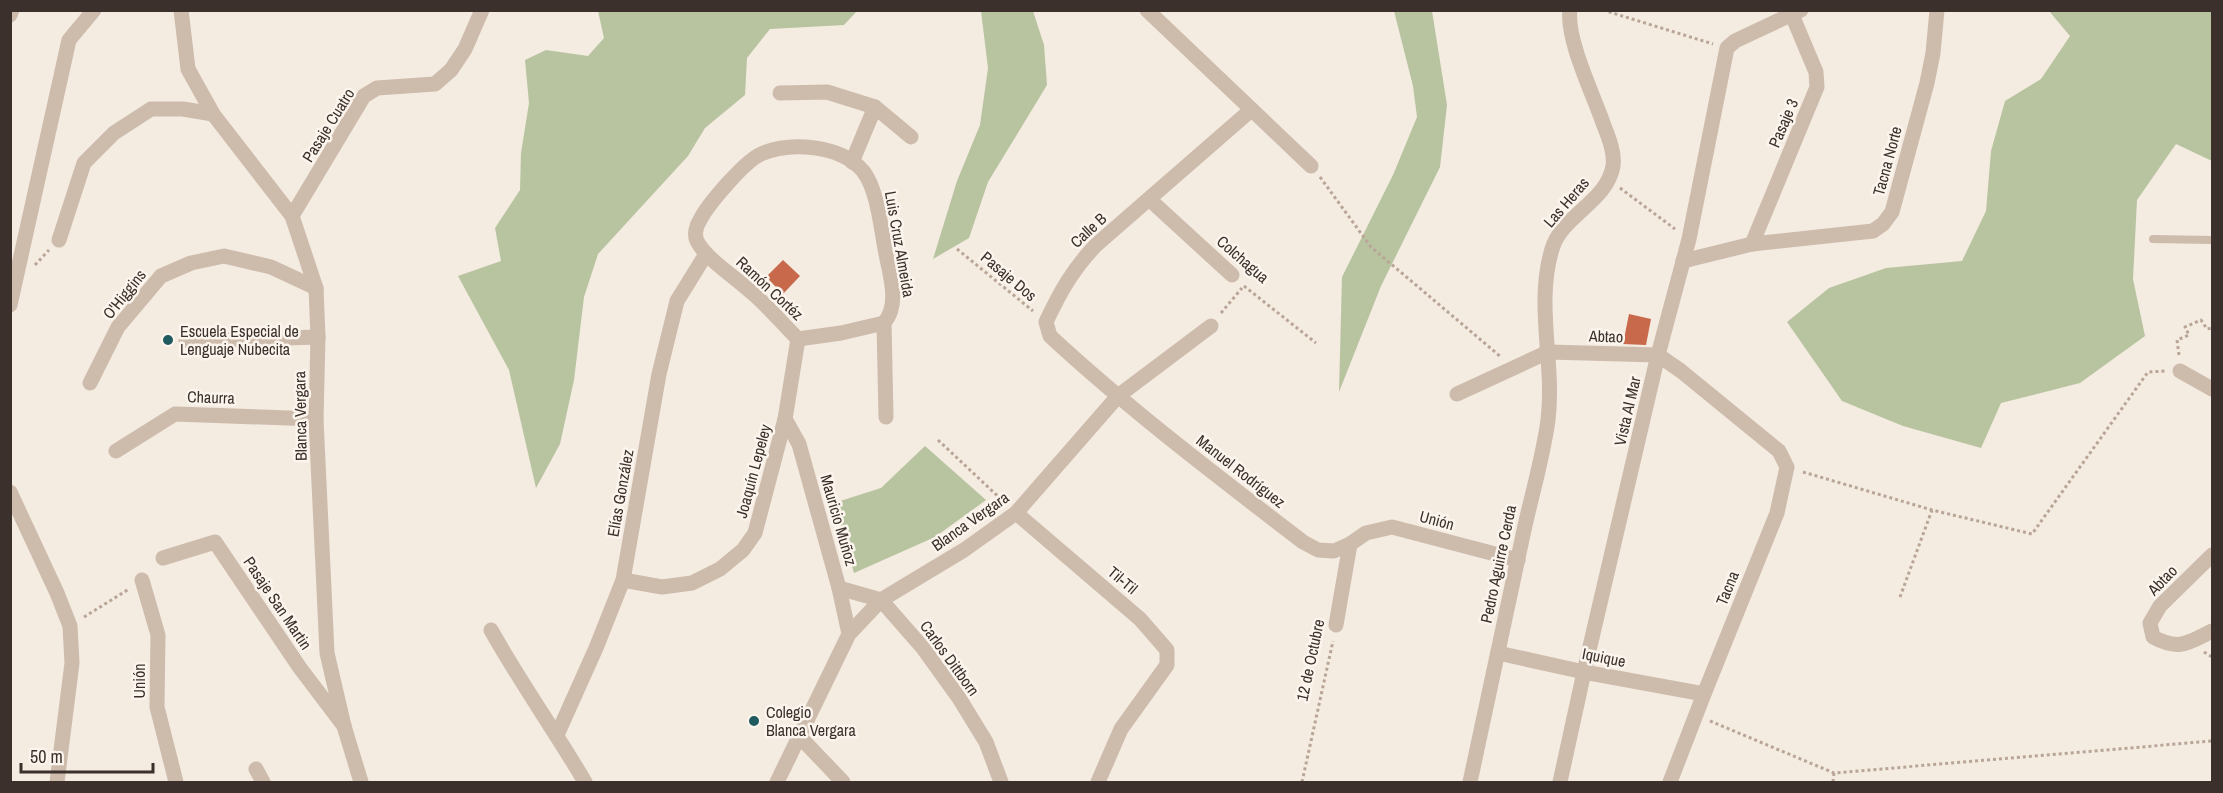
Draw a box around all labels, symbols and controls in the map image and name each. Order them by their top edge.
street label: Pasaje Cuatro [297,84,359,166]
street label: Pasaje 3 [1763,95,1803,151]
street label: Tacna Norte [1867,124,1907,198]
street label: Las Heras [1538,172,1594,232]
street label: Luis Cruz Almeida [880,189,920,299]
street label: Calle B [1065,207,1111,252]
street label: Colchagua [1212,230,1274,288]
street label: Pasaje Dos [976,246,1042,306]
street label: Ramón Cortéz [732,251,809,325]
street label: O'Higgins [97,265,151,323]
place label: Escuela Especial de Lenguaje Nubecita [180,320,299,360]
street label: Abtao [1587,324,1624,348]
marker: Escuela Especial de Lenguaje Nubecita [161,333,175,347]
street label: Blanca Vergara [288,370,312,461]
street label: Vista Al Mar [1608,374,1646,448]
street label: Chaurra [187,385,236,409]
street label: Joaquín Lepeley [730,421,776,520]
street label: Manuel Rodríguez [1192,429,1290,513]
street label: Elías González [602,447,639,538]
street label: Mauricio Muñoz [815,472,863,569]
street label: Blanca Vergara [927,486,1014,556]
street label: Pedro Aguirre Cerda [1475,502,1521,625]
street label: Unión [1417,505,1457,535]
street label: Pasaje San Martin [239,552,317,654]
street label: Abtao [2141,560,2182,601]
street label: Til-Til [1103,561,1143,599]
street label: Tacna [1710,567,1744,608]
street label: Carlos Dittborn [915,616,985,700]
street label: 12 de Octubre [1291,617,1329,703]
street label: Iquique [1580,642,1628,672]
street label: Unión [128,663,150,699]
place label: Colegio Blanca Vergara [766,701,856,741]
marker: Colegio Blanca Vergara [747,714,761,728]
scale bar [21,736,153,774]
text: 50 m [30,744,63,769]

